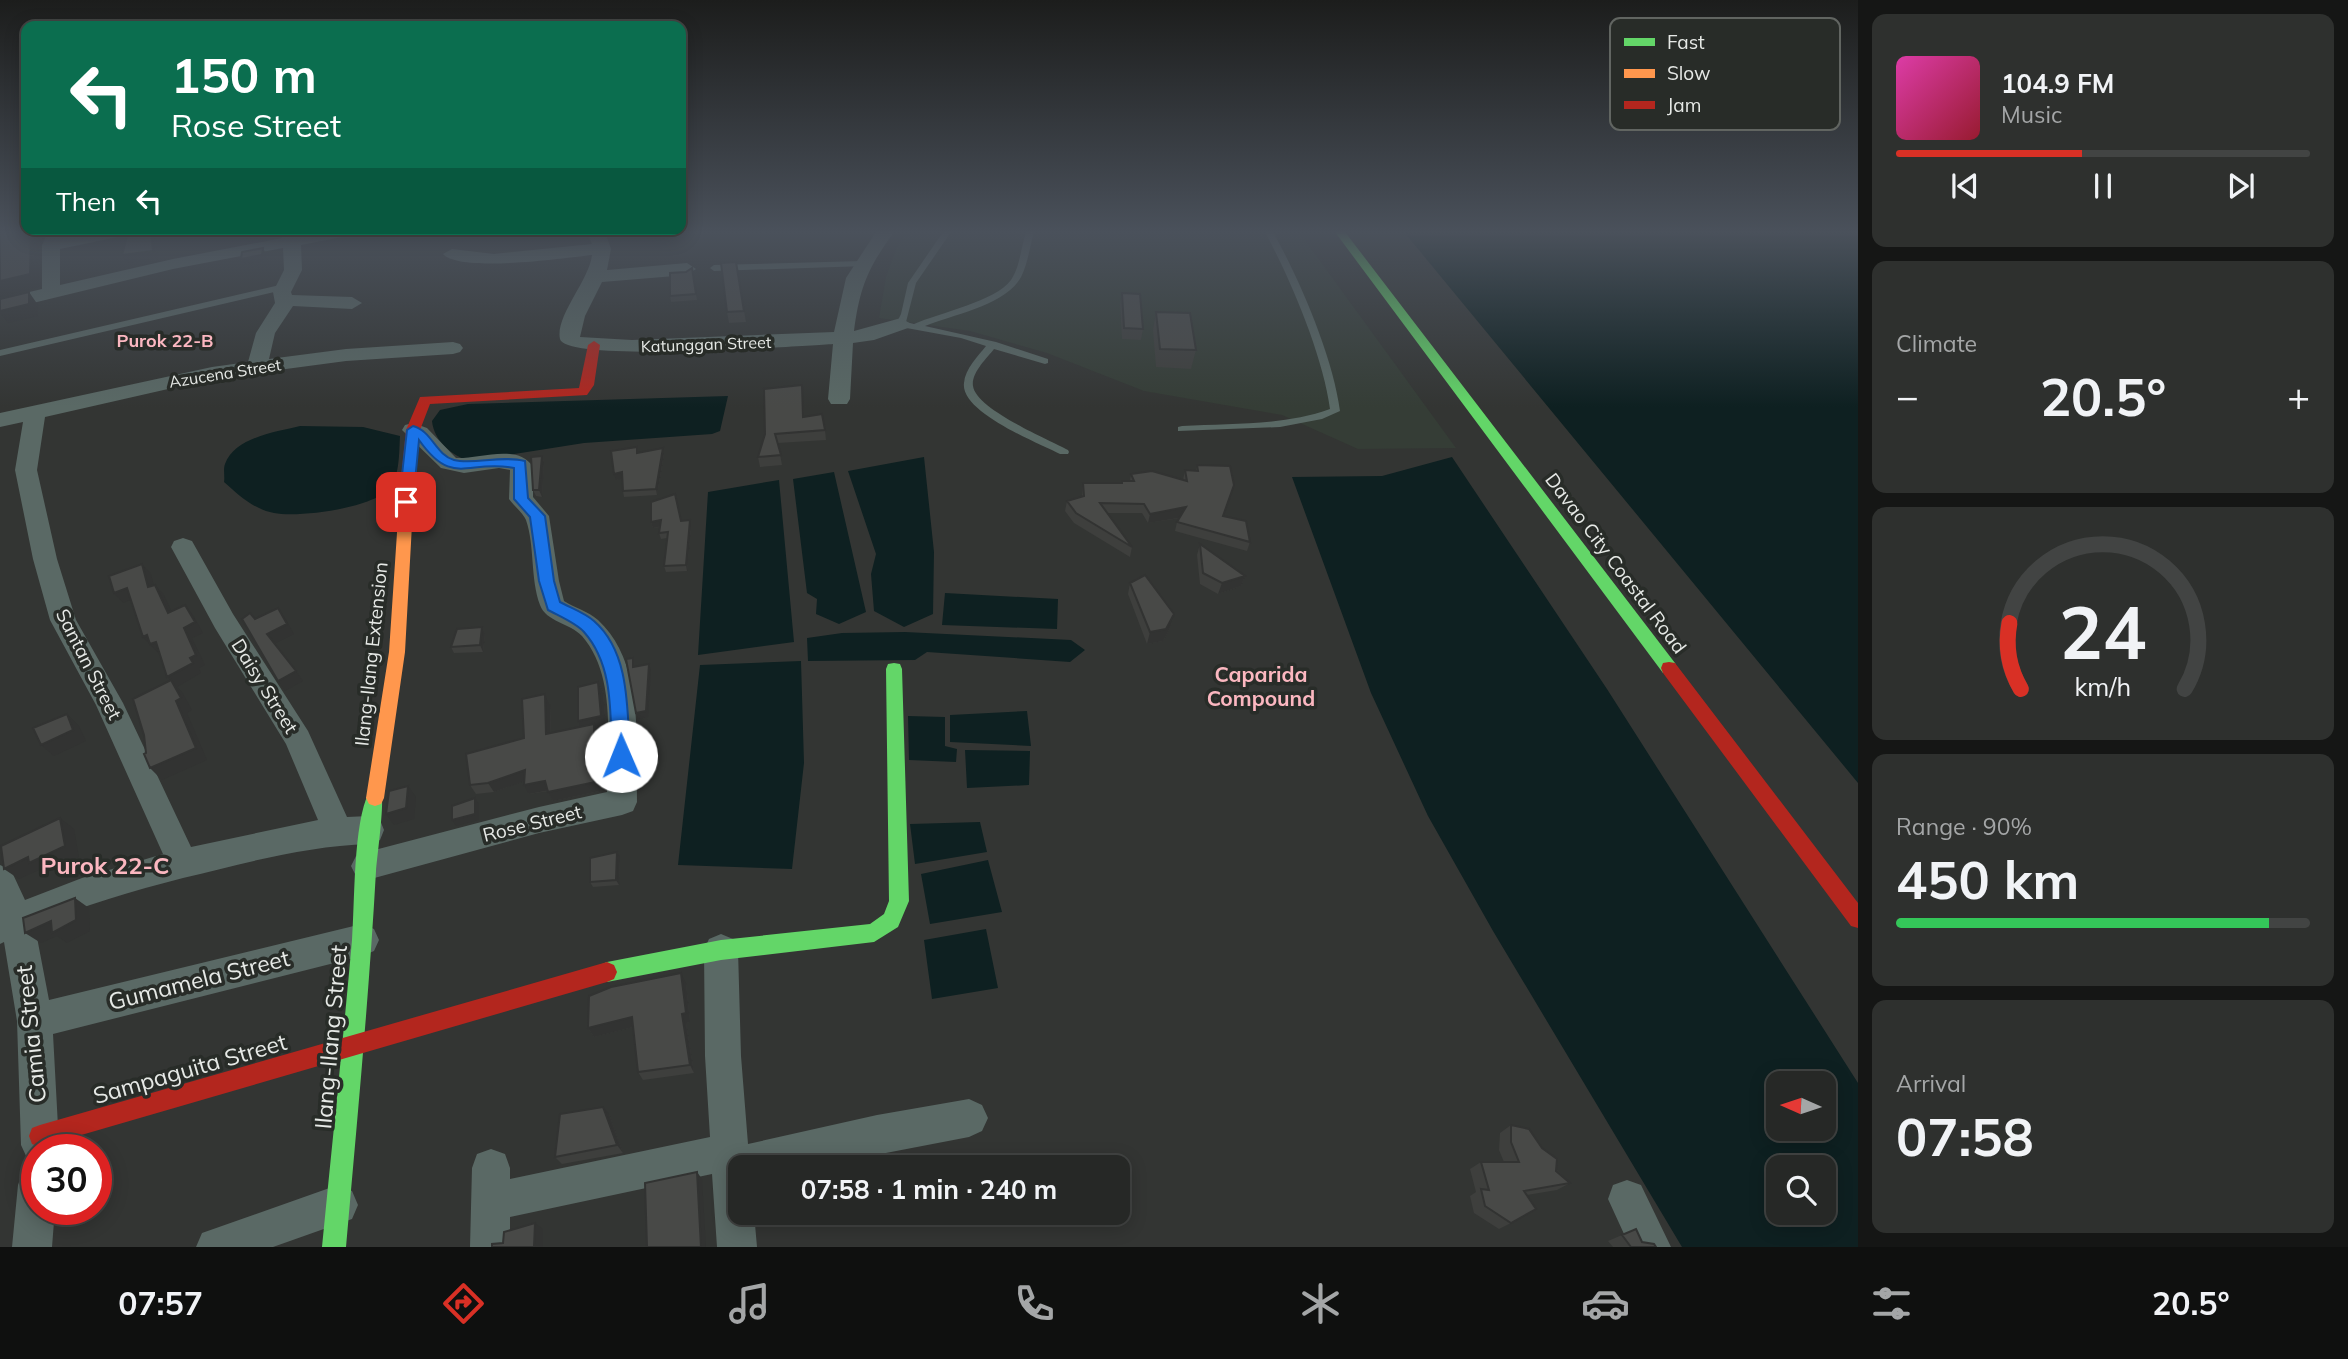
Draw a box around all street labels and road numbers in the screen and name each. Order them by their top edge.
street label: Katunggan Street [640,332,772,356]
street label: Azucena Street [168,354,283,392]
street label: Davao City Coastal Road [1540,468,1692,658]
street label: Ilang-Ilang Extension [349,561,393,747]
street label: Santan Street [51,605,127,724]
street label: Daisy Street [226,634,304,738]
street label: Rose Street [480,799,584,847]
street label: Gumamela Street [105,943,292,1016]
street label: Ilang-Ilang Street [308,944,353,1130]
street label: Camia Street [9,964,52,1104]
street label: Sampaguita Street [90,1027,290,1110]

